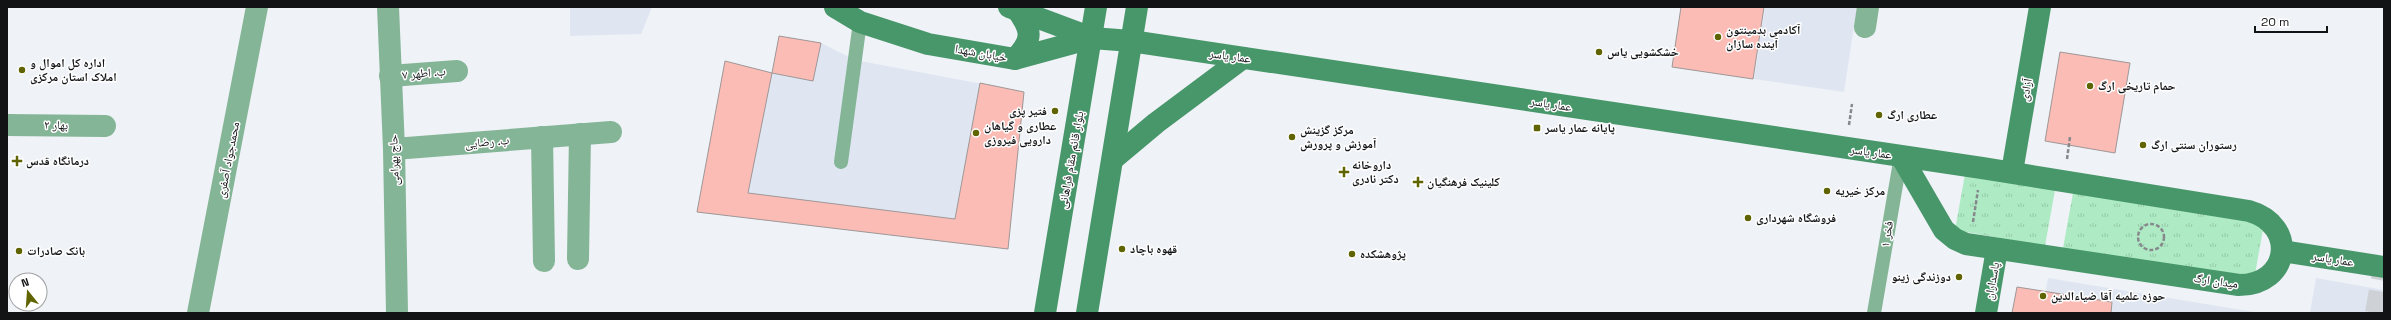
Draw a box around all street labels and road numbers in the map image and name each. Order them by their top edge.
street label: خیابان شهدا [954,41,1009,65]
street label: عمار یاسر [1207,45,1252,67]
street label: ب. اطهر ۷ [402,63,446,83]
street label: آزادی [2016,76,2036,103]
street label: عمار یاسر [1528,93,1573,115]
street label: بلوار قائم مقام فراهانی [1055,110,1087,210]
street label: بهار ۲ [44,117,68,133]
street label: محمدجواد آصفری [213,120,243,200]
street label: ب. رضایی [464,132,510,152]
street label: حاج بهرامی [385,134,403,186]
street label: عمار یاسر [1848,141,1893,163]
street label: فخر ۱ [1877,220,1897,248]
street label: عمار یاسر [2310,248,2355,270]
street label: پاسداران [1981,260,2003,301]
street label: میدان ارگ [2193,270,2239,292]

